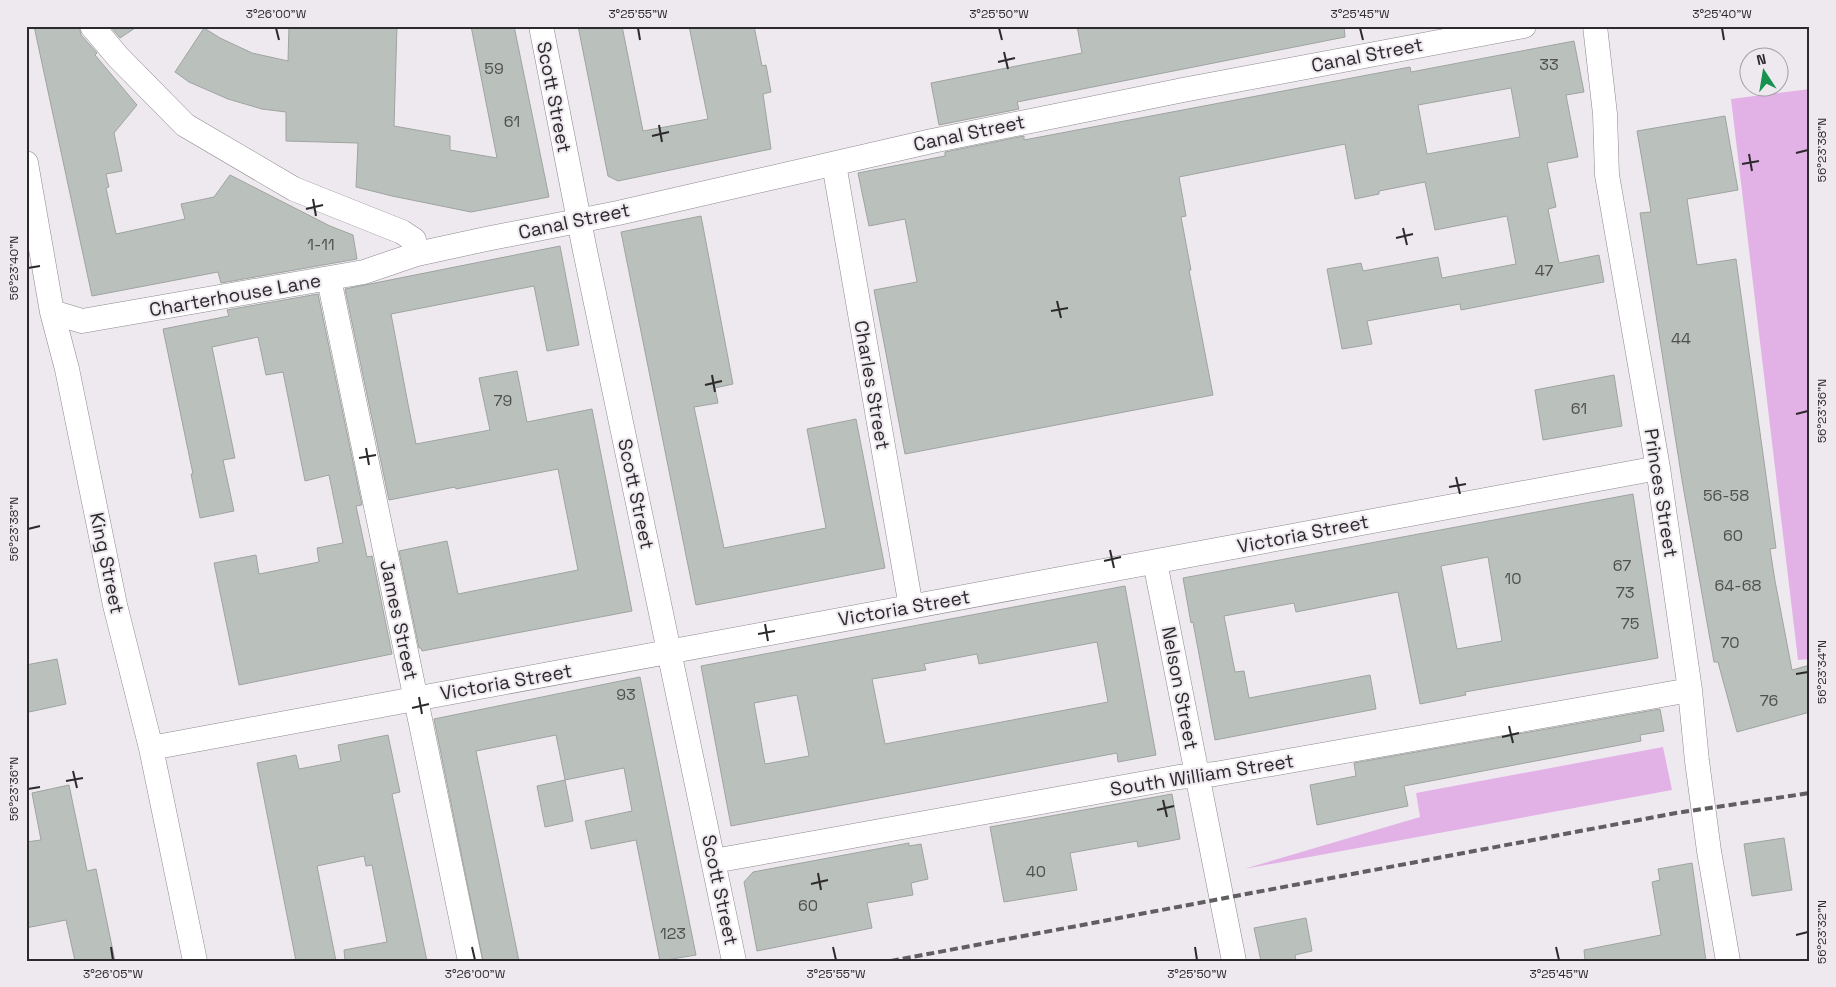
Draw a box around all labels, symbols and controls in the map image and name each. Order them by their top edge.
text: 3°26'00"W [246,6,307,22]
text: 3°25'55"W [608,6,668,22]
text: 3°25'50"W [969,6,1029,22]
text: 3°25'45"W [1330,6,1390,22]
text: 3°25'40"W [1692,6,1752,22]
street label: Canal Street [1309,32,1425,78]
street label: Scott Street [531,39,577,155]
north arrow [1738,48,1788,98]
text: N [1755,50,1768,69]
house number: 33 [1539,54,1559,75]
house number: 59 [484,58,504,79]
street label: Canal Street [911,109,1027,157]
house number: 61 [504,111,520,132]
text: 56°23'38"N [1814,118,1830,182]
street label: Canal Street [516,197,632,245]
house number: 1-11 [307,234,335,255]
text: 56°23'40"N [6,236,22,300]
house number: 47 [1535,260,1553,281]
street label: Charterhouse Lane [147,268,323,322]
street label: Charles Street [848,318,896,452]
house number: 44 [1671,328,1691,349]
text: 56°23'36"N [1814,379,1830,443]
house number: 79 [494,390,512,411]
house number: 61 [1571,398,1587,419]
street label: Princes Street [1638,427,1684,559]
street label: Scott Street [612,436,660,552]
house number: 56-58 [1703,485,1749,506]
text: 56°23'38"N [6,497,22,561]
street label: Victoria Street [1235,509,1371,559]
street label: King Street [84,510,130,616]
house number: 60 [1723,525,1743,546]
house number: 67 [1613,555,1631,576]
street label: James Street [374,558,424,682]
house number: 10 [1505,568,1521,589]
house number: 64-68 [1715,575,1761,596]
house number: 73 [1616,582,1634,603]
street label: Victoria Street [836,584,972,632]
house number: 75 [1621,613,1639,634]
street label: Nelson Street [1156,624,1204,752]
house number: 70 [1720,632,1740,653]
text: 56°23'34"N [1814,640,1830,704]
street label: Victoria Street [438,658,574,706]
house number: 93 [616,684,636,705]
house number: 76 [1760,690,1778,711]
street label: South William Street [1108,748,1296,802]
text: 56°23'36"N [6,757,22,821]
street label: Scott Street [696,832,744,948]
house number: 40 [1026,861,1046,882]
house number: 60 [798,895,818,916]
text: 56°23'32"N [1814,900,1830,964]
house number: 123 [660,923,686,944]
text: 3°26'05"W [83,966,143,982]
text: 3°26'00"W [445,966,506,982]
text: 3°25'55"W [806,966,866,982]
text: 3°25'50"W [1167,966,1227,982]
text: 3°25'45"W [1529,966,1589,982]

